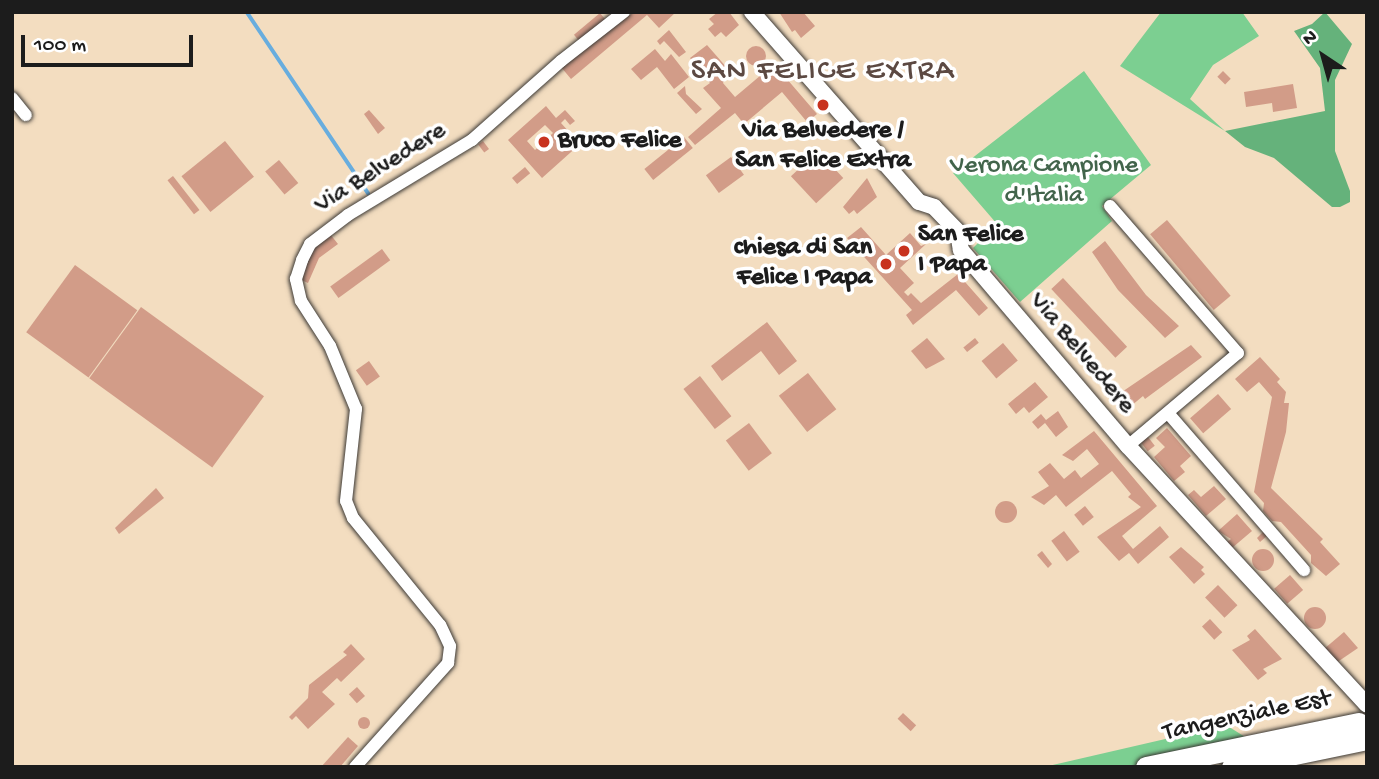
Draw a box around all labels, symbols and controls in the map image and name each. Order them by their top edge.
scale bar [24,21,196,65]
north arrow [1288,21,1358,91]
text: N [1299,26,1322,52]
text: 100 m [34,34,86,59]
district label: SAN FELICE EXTRA [693,55,953,91]
marker: Via Belvedere / San Felice Extra [815,97,831,113]
street label: Via Belvedere [309,116,453,222]
place label: Via Belvedere / San Felice Extra [735,116,911,178]
place label: Bruco Felice [558,126,682,158]
marker: Bruco Felice [536,134,552,150]
park label: Verona Campione d'Italia [950,151,1138,212]
place label: San Felice I Papa [918,220,1023,282]
place label: chiesa di San Felice I Papa [734,233,872,294]
marker: San Felice I Papa [896,243,912,259]
marker: chiesa di San Felice I Papa [878,256,894,272]
street label: Via Belvedere [1021,287,1141,421]
street label: Tangenziale Est [1160,684,1334,750]

